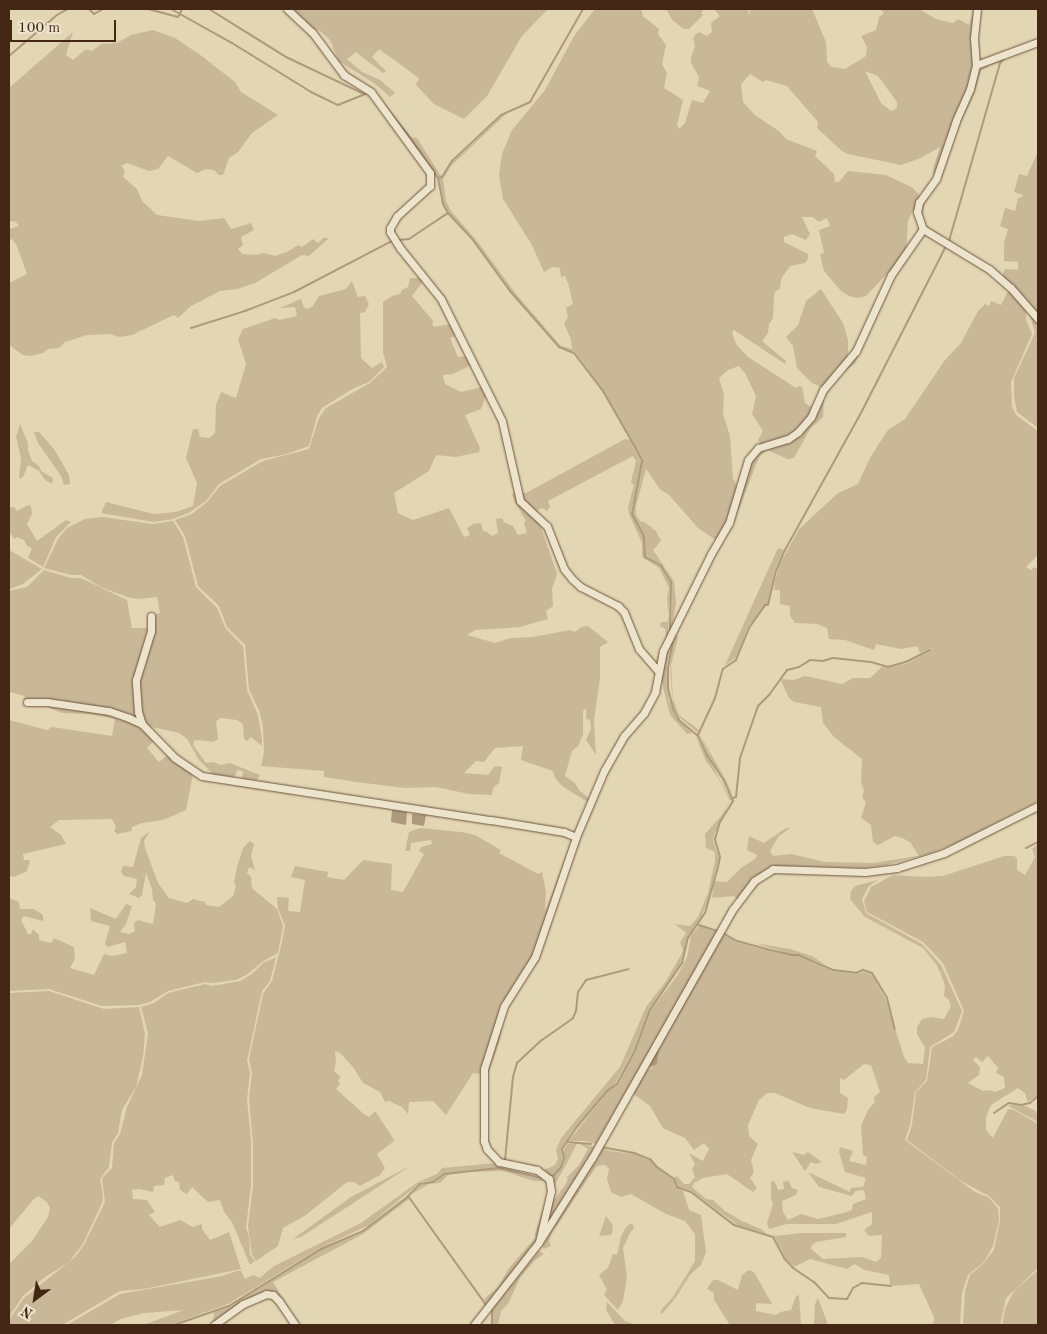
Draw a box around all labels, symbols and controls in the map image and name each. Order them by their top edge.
scale bar [12,10,119,42]
text: 100 m [18,21,60,36]
north arrow [10,1274,60,1324]
text: N [19,1303,35,1321]

